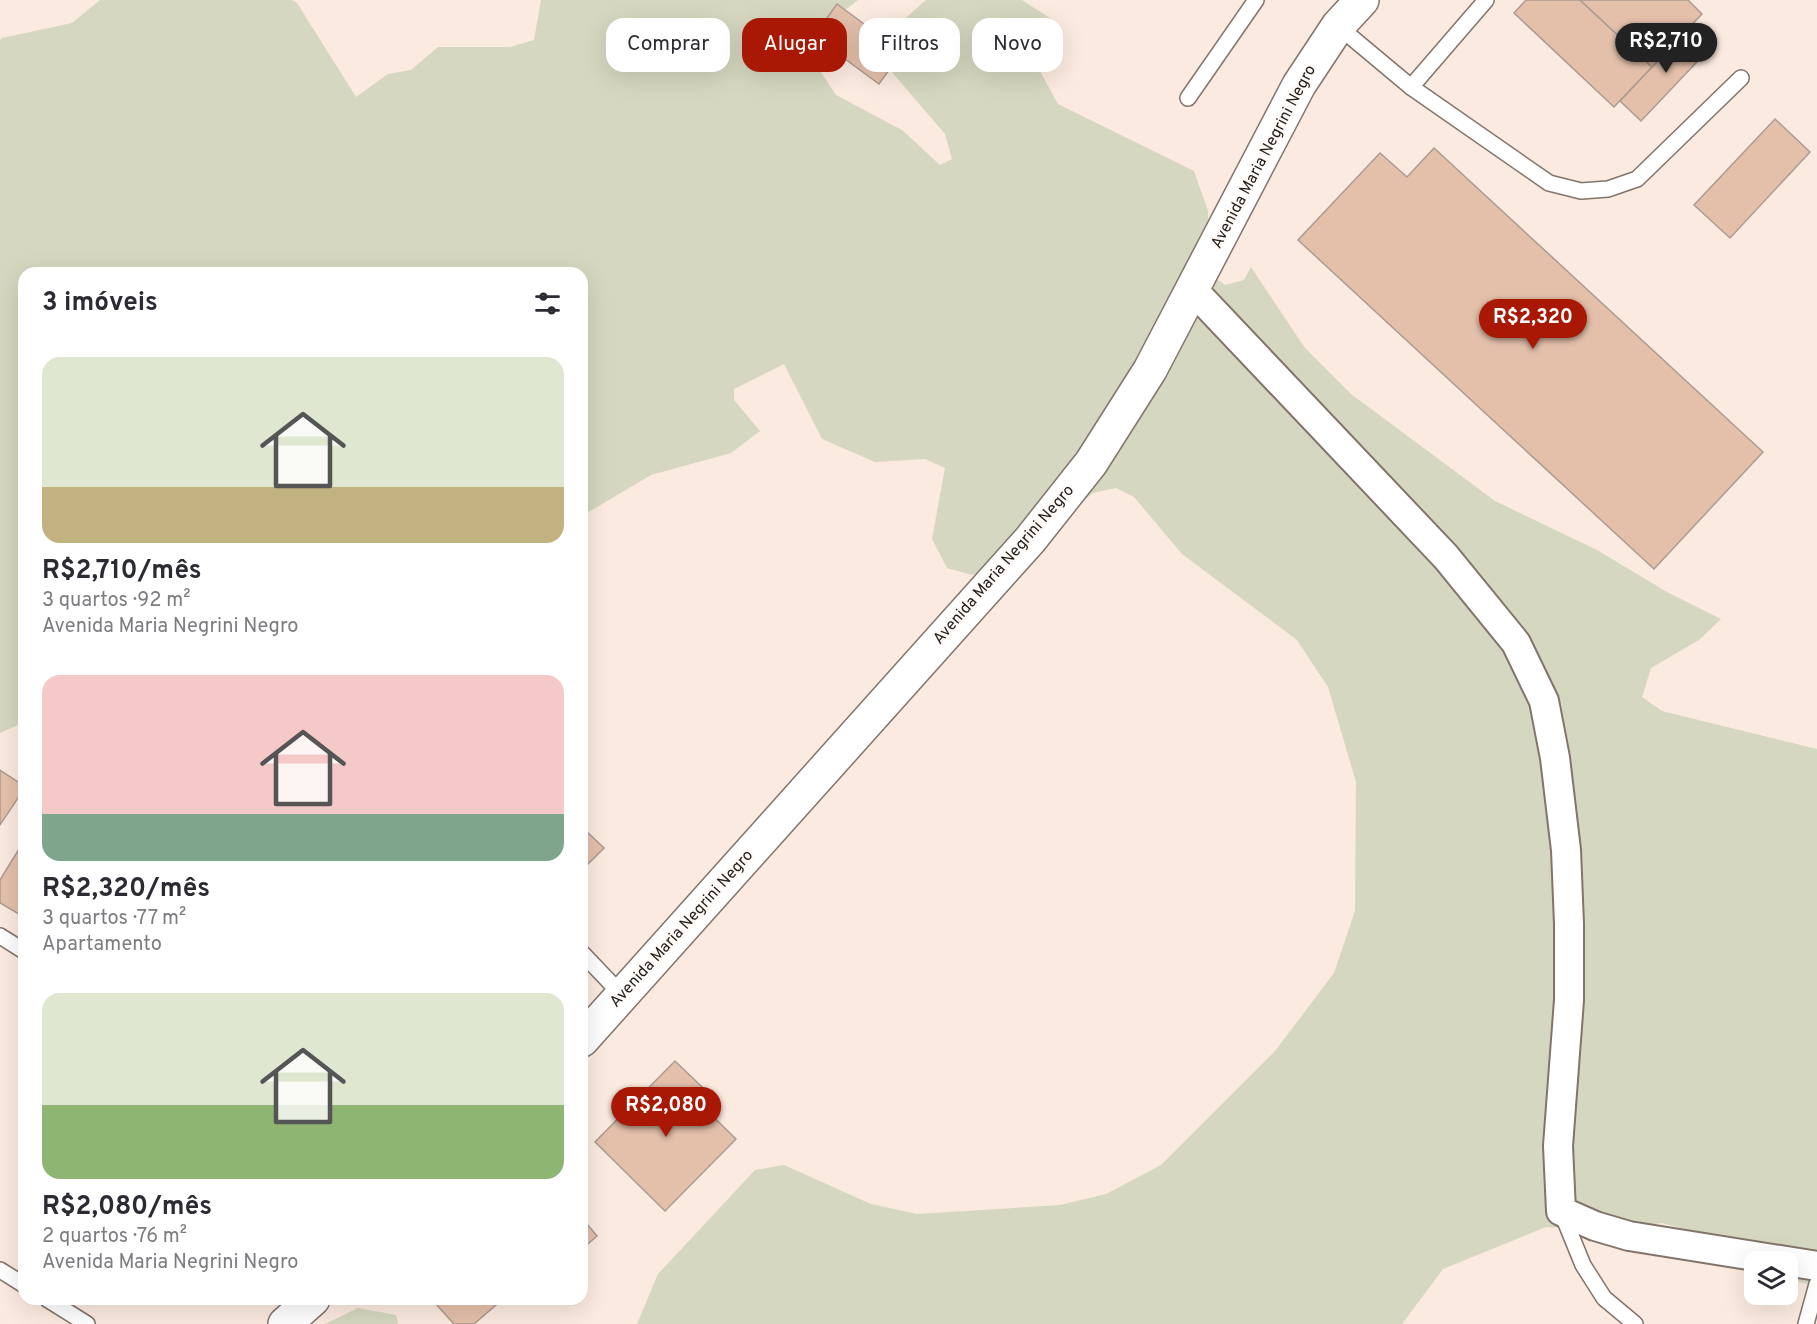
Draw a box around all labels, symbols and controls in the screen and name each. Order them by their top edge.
chip: Comprar [606,18,730,72]
chip: Alugar [742,18,847,72]
chip: Filtros [859,18,960,72]
chip: Novo [972,18,1063,72]
pin: R$2,710 [1611,23,1721,74]
text: R$2,710 [1629,29,1703,55]
street label: Avenida Maria Negrini Negro [1207,62,1321,252]
text: 3 imóveis [42,287,158,320]
icon: filters [531,287,564,320]
pin: R$2,320 [1478,299,1588,350]
text: R$2,320 [1493,305,1573,331]
icon: home [249,396,357,504]
street label: Avenida Maria Negrini Negro [929,481,1079,649]
text: R$2,710/mês [42,555,202,588]
text: 3 quartos · 92 m² [42,588,190,614]
text: Avenida Maria Negrini Negro [42,614,298,640]
icon: home [249,714,357,822]
street label: Avenida Maria Negrini Negro [606,846,758,1012]
text: R$2,320/mês [42,873,210,906]
text: 3 quartos · 77 m² [42,906,186,932]
text: Apartamento [42,932,162,958]
icon: home [249,1032,357,1140]
pin: R$2,080 [611,1087,721,1138]
text: R$2,080 [625,1093,707,1119]
text: R$2,080/mês [42,1191,212,1224]
text: 2 quartos · 76 m² [42,1224,187,1250]
text: Avenida Maria Negrini Negro [42,1250,298,1276]
map controls [1744,1251,1798,1305]
button: layers [1744,1251,1798,1305]

